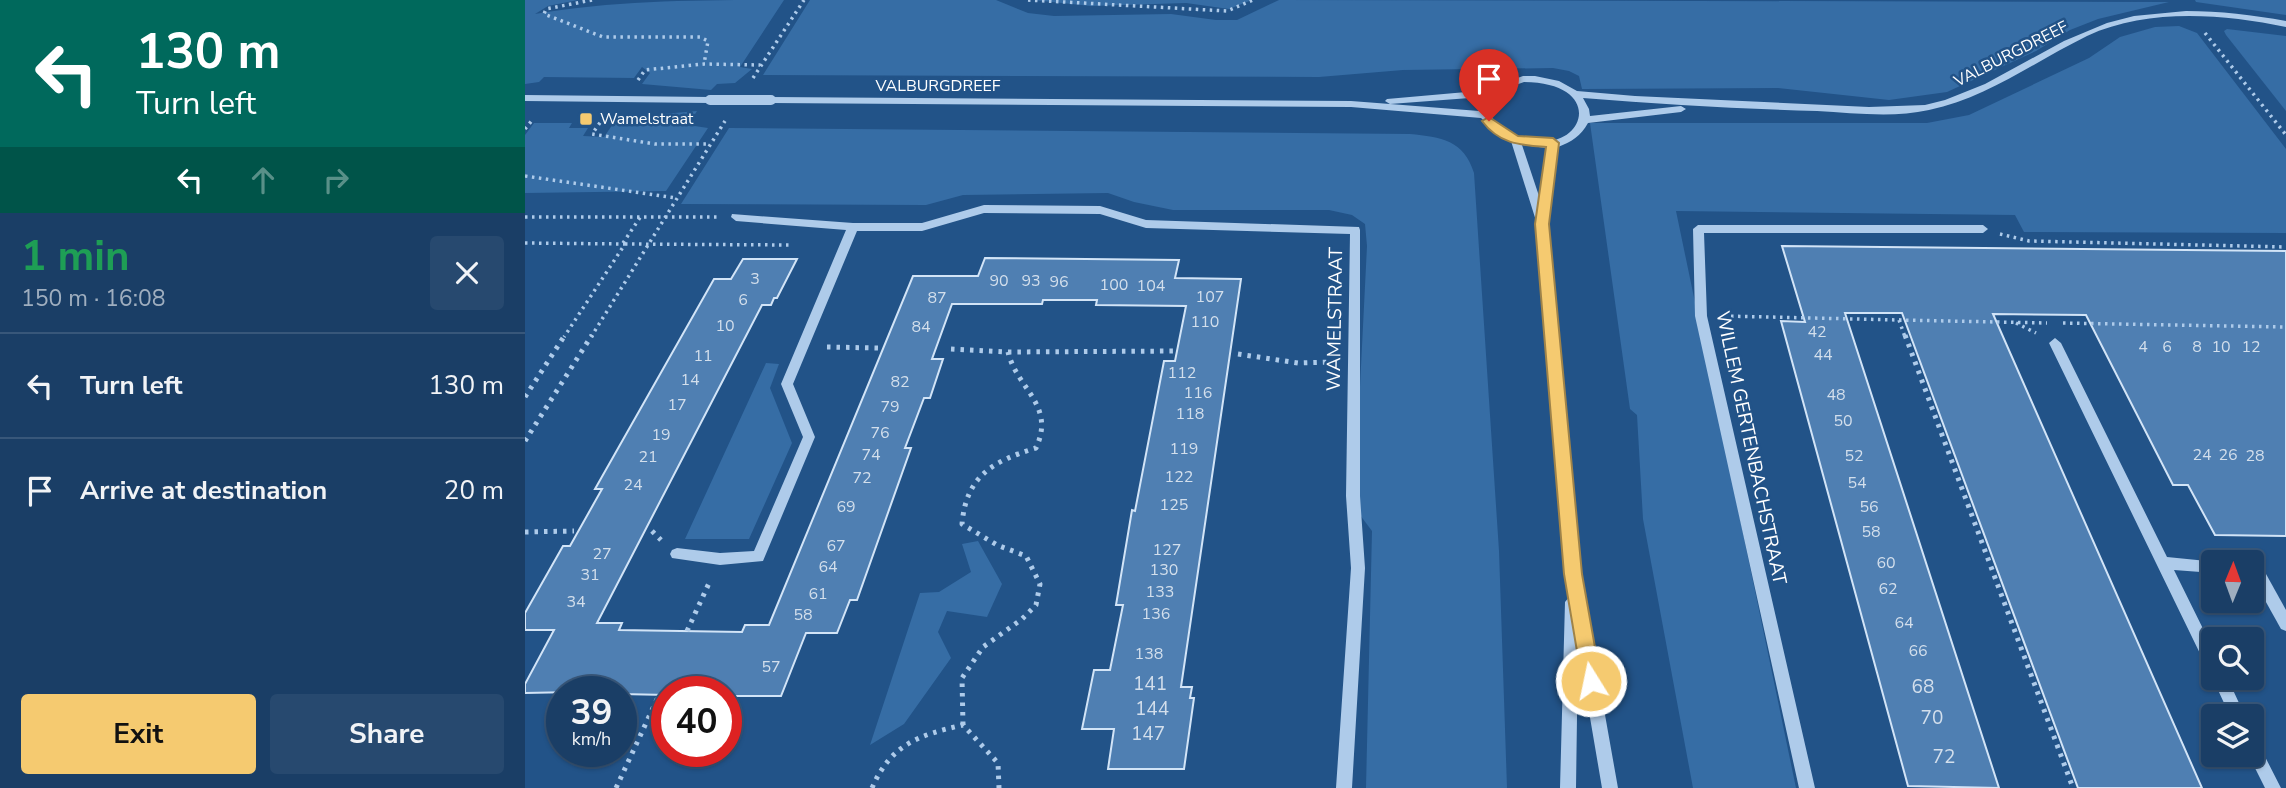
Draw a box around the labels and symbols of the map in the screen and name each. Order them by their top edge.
street label: VALBURGDREEF [1949,16,2072,93]
pin [1459,49,1519,121]
street label: VALBURGDREEF [874,75,1001,97]
place label: Wamelstraat [600,108,694,130]
marker: Wamelstraat [578,111,594,127]
street label: WAMELSTRAAT [1321,246,1349,391]
house number: 3 [750,268,760,290]
house number: 90 [989,270,1009,292]
house number: 93 [1021,270,1041,292]
house number: 96 [1049,271,1069,293]
house number: 100 [1100,274,1128,296]
house number: 104 [1137,275,1166,297]
house number: 107 [1196,286,1224,308]
house number: 87 [927,287,947,309]
house number: 6 [738,289,748,311]
street label: WILLEM GERTENBACHSTRAAT [1709,309,1793,588]
house number: 110 [1191,311,1219,333]
house number: 10 [715,315,735,337]
house number: 84 [911,316,931,338]
house number: 42 [1807,321,1827,343]
house number: 4 [2138,336,2148,358]
house number: 6 [2162,336,2172,358]
house number: 8 [2192,336,2202,358]
house number: 10 [2211,336,2231,358]
house number: 12 [2241,336,2261,358]
house number: 44 [1813,344,1833,366]
house number: 11 [693,345,713,367]
house number: 112 [1168,362,1196,384]
house number: 14 [680,369,700,391]
house number: 82 [890,371,910,393]
house number: 116 [1184,382,1212,404]
house number: 48 [1826,384,1846,406]
house number: 17 [667,394,687,416]
house number: 79 [880,396,900,418]
house number: 118 [1176,403,1204,425]
house number: 50 [1833,410,1853,432]
house number: 76 [870,422,890,444]
house number: 19 [651,424,671,446]
house number: 119 [1170,438,1198,460]
house number: 74 [861,444,881,466]
house number: 24 [2192,444,2212,466]
house number: 26 [2218,444,2238,466]
house number: 52 [1844,445,1864,467]
house number: 28 [2245,445,2265,467]
house number: 21 [638,446,658,468]
house number: 122 [1165,466,1193,488]
house number: 72 [852,467,872,489]
house number: 54 [1847,472,1867,494]
house number: 24 [623,474,643,496]
house number: 125 [1160,494,1188,516]
house number: 69 [836,496,856,518]
house number: 56 [1859,496,1879,518]
house number: 58 [1861,521,1881,543]
house number: 67 [826,535,846,557]
house number: 127 [1153,539,1181,561]
house number: 27 [592,543,612,565]
north arrow [2201,550,2265,612]
house number: 60 [1876,552,1896,574]
house number: 64 [818,556,838,578]
house number: 130 [1150,559,1178,581]
house number: 31 [580,564,600,586]
house number: 62 [1878,578,1898,600]
house number: 133 [1146,581,1174,603]
house number: 61 [808,583,828,605]
house number: 34 [566,591,586,613]
house number: 136 [1142,603,1170,625]
house number: 58 [793,604,813,626]
house number: 64 [1894,612,1914,634]
house number: 66 [1908,640,1928,662]
house number: 138 [1135,643,1163,665]
position arrow [1554,644,1628,718]
house number: 57 [761,656,781,678]
house number: 141 [1133,671,1167,697]
house number: 68 [1912,674,1934,700]
speed limit sign: 40 [651,676,742,767]
house number: 144 [1135,696,1169,722]
house number: 70 [1921,705,1943,731]
house number: 147 [1131,721,1165,747]
house number: 72 [1933,744,1955,770]

